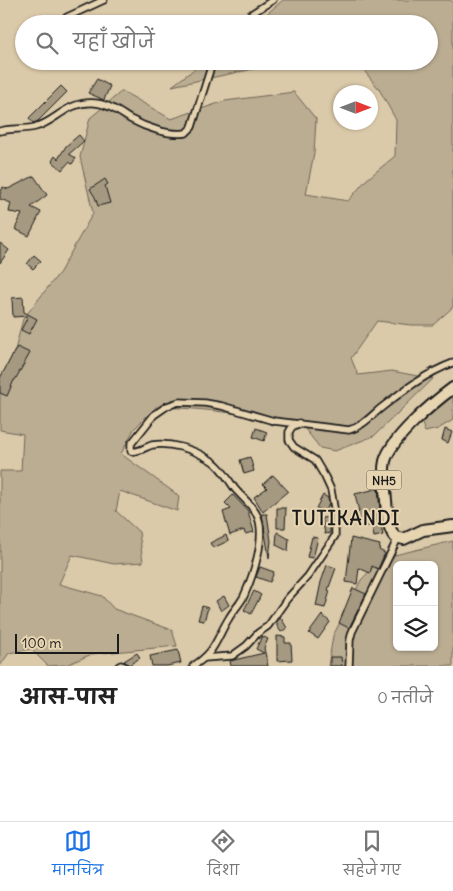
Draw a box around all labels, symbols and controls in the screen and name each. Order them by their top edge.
search box [15,15,438,70]
icon: search [33,29,61,57]
text: यहाँ खोजें [73,29,154,53]
north arrow [333,85,378,130]
road number: NH5 [366,470,402,490]
district label: TUTIKANDI [292,506,400,530]
map controls [393,561,438,651]
button: locate [393,561,438,606]
button: layers [393,606,438,651]
scale bar [15,631,119,654]
text: 100 m [22,634,62,652]
text: आस-पास [20,683,117,710]
text: 0 नतीजे [377,687,433,707]
tab: मानचित्र [52,827,103,886]
tab: दिशा [207,827,239,886]
tab: सहेजे गए [343,827,401,886]

